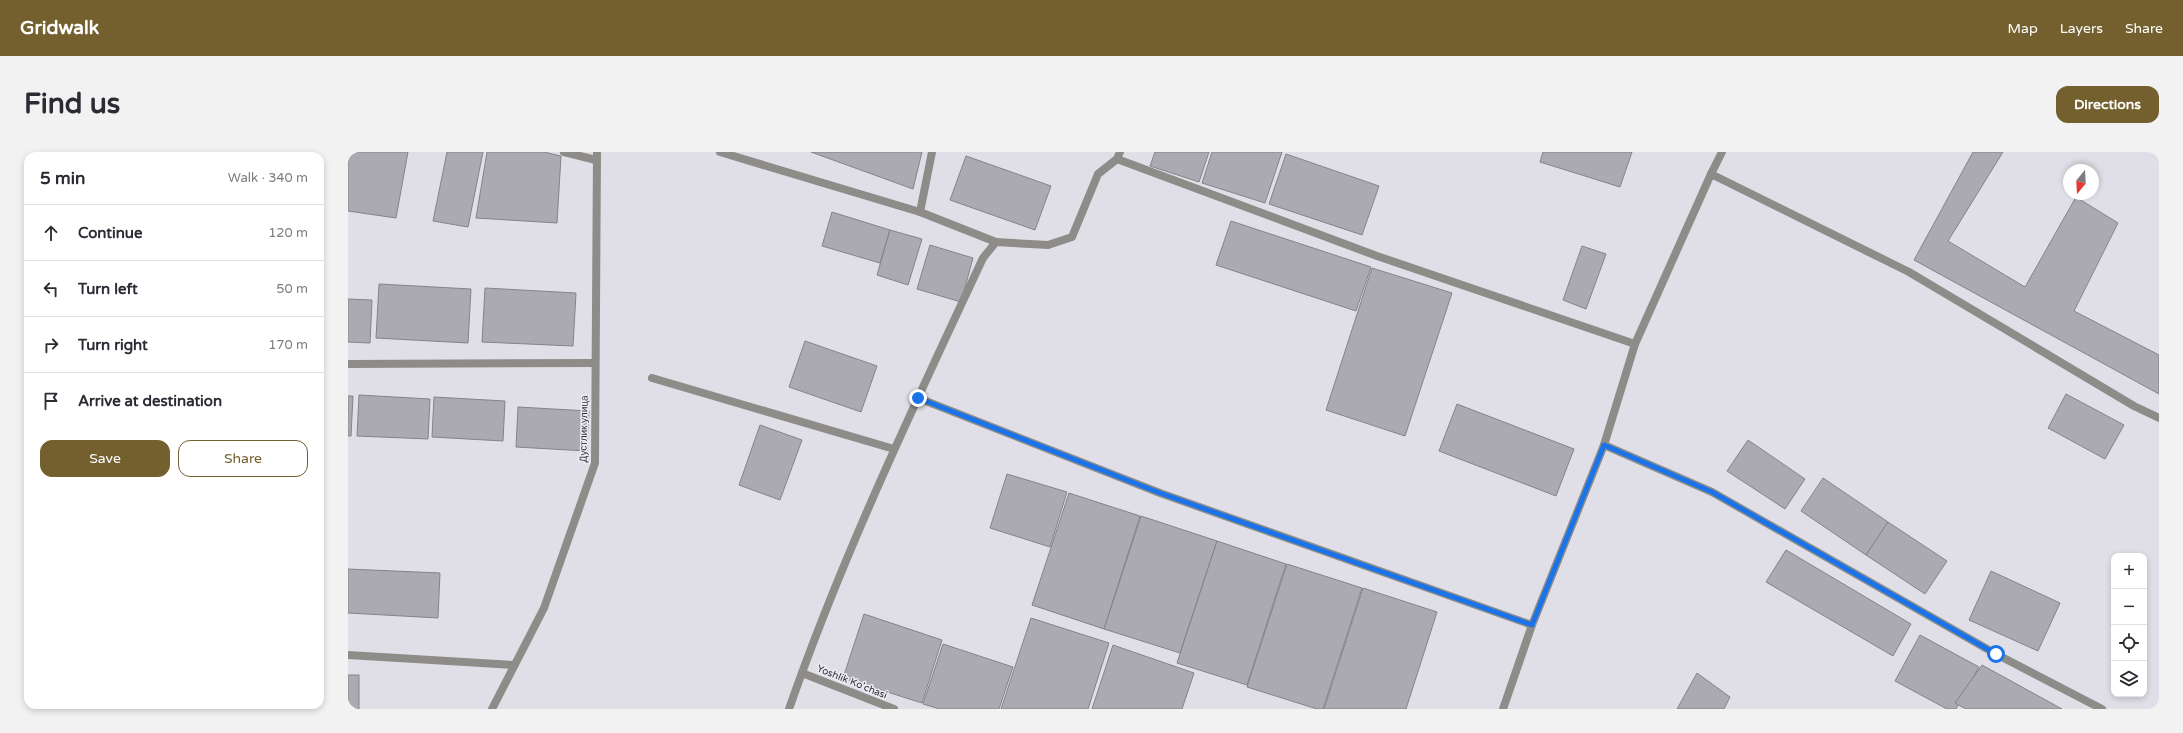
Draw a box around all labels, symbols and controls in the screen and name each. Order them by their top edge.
text: Gridwalk [20,17,99,39]
text: Map [2008,20,2038,37]
text: Layers [2060,20,2103,37]
text: Share [2125,20,2163,37]
button: Directions [2056,86,2159,123]
text: Find us [24,87,120,121]
north arrow [2063,164,2099,200]
text: 5 min [40,168,85,189]
text: Walk · 340 m [228,170,308,186]
icon: ahead [40,222,62,244]
text: Continue [78,224,142,242]
text: 120 m [268,225,308,241]
icon: left [40,278,62,300]
text: Turn left [78,280,138,298]
text: 50 m [276,281,308,297]
icon: right [40,334,62,356]
text: Turn right [78,336,148,354]
text: 170 m [268,337,308,353]
route end [909,389,927,407]
icon: arrive [40,390,62,412]
text: Arrive at destination [78,392,222,410]
street label: Дустлик улица [577,395,591,463]
button: Save [40,440,170,477]
button: Share [178,440,308,477]
map controls [2111,553,2147,697]
button: + [2111,553,2147,589]
button: − [2111,589,2147,625]
button: locate [2111,625,2147,661]
route start [1987,645,2005,663]
button: layers [2111,661,2147,697]
street label: Yoshlik Ko'chasi [815,662,889,702]

